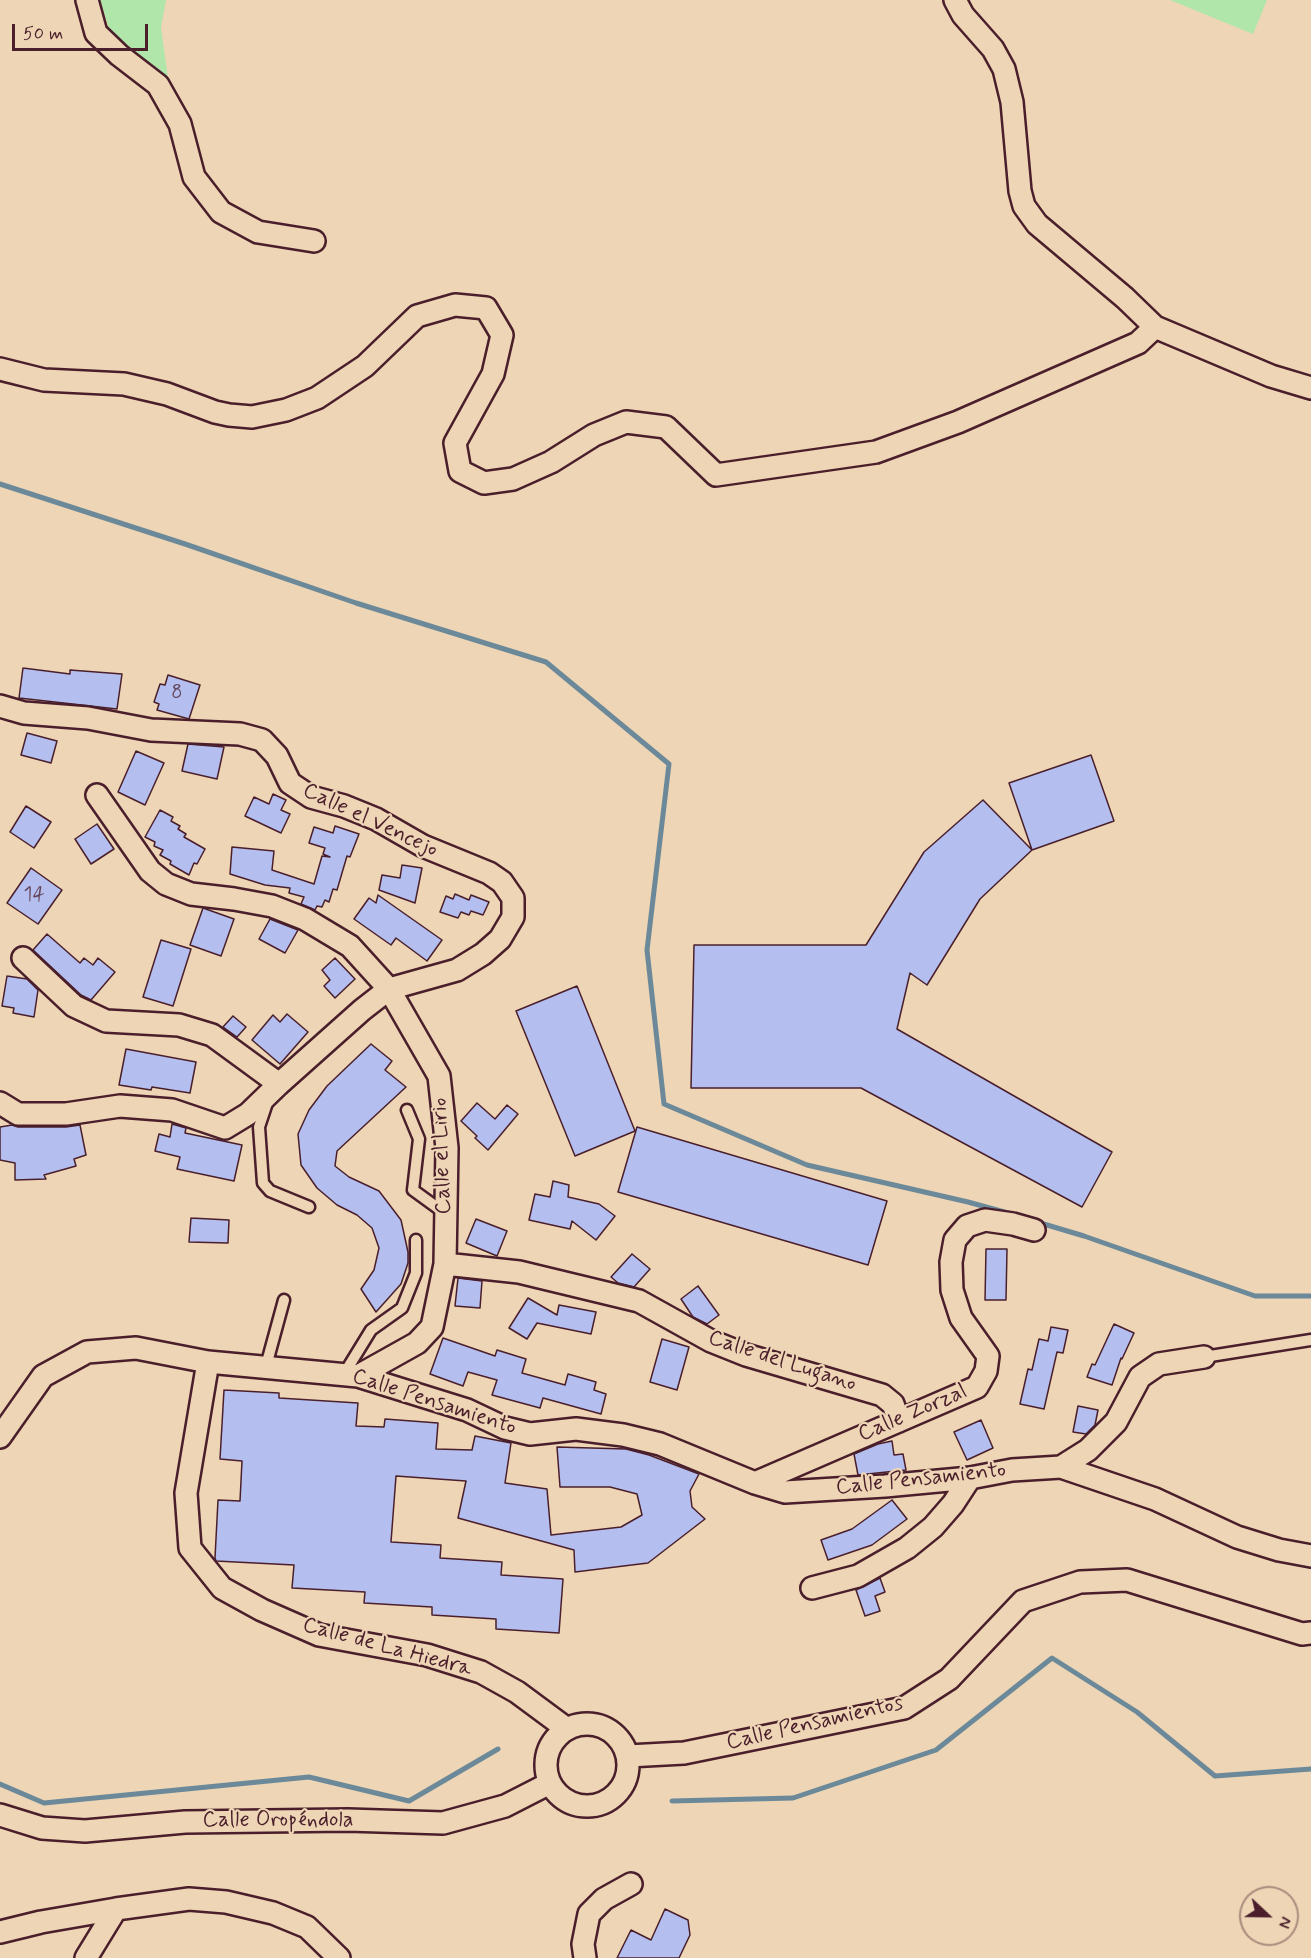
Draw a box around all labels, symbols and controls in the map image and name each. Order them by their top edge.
scale bar [15,12,152,50]
text: 50 m [23,22,63,46]
house number: 8 [171,682,183,706]
street label: Calle el Vencejo [298,778,442,864]
house number: 14 [23,884,45,908]
street label: Calle el Lirio [428,1097,458,1215]
street label: Calle del Lugano [705,1326,859,1398]
street label: Calle Pensamiento [349,1364,519,1442]
street label: Calle Zorzal [855,1379,971,1449]
street label: Calle Pensamiento [835,1458,1007,1502]
street label: Calle de La Hiedra [300,1613,474,1683]
street label: Calle Pensamientos [724,1691,906,1757]
street label: Calle Oropéndola [202,1808,354,1834]
north arrow [1239,1886,1299,1946]
text: N [1273,1913,1296,1931]

